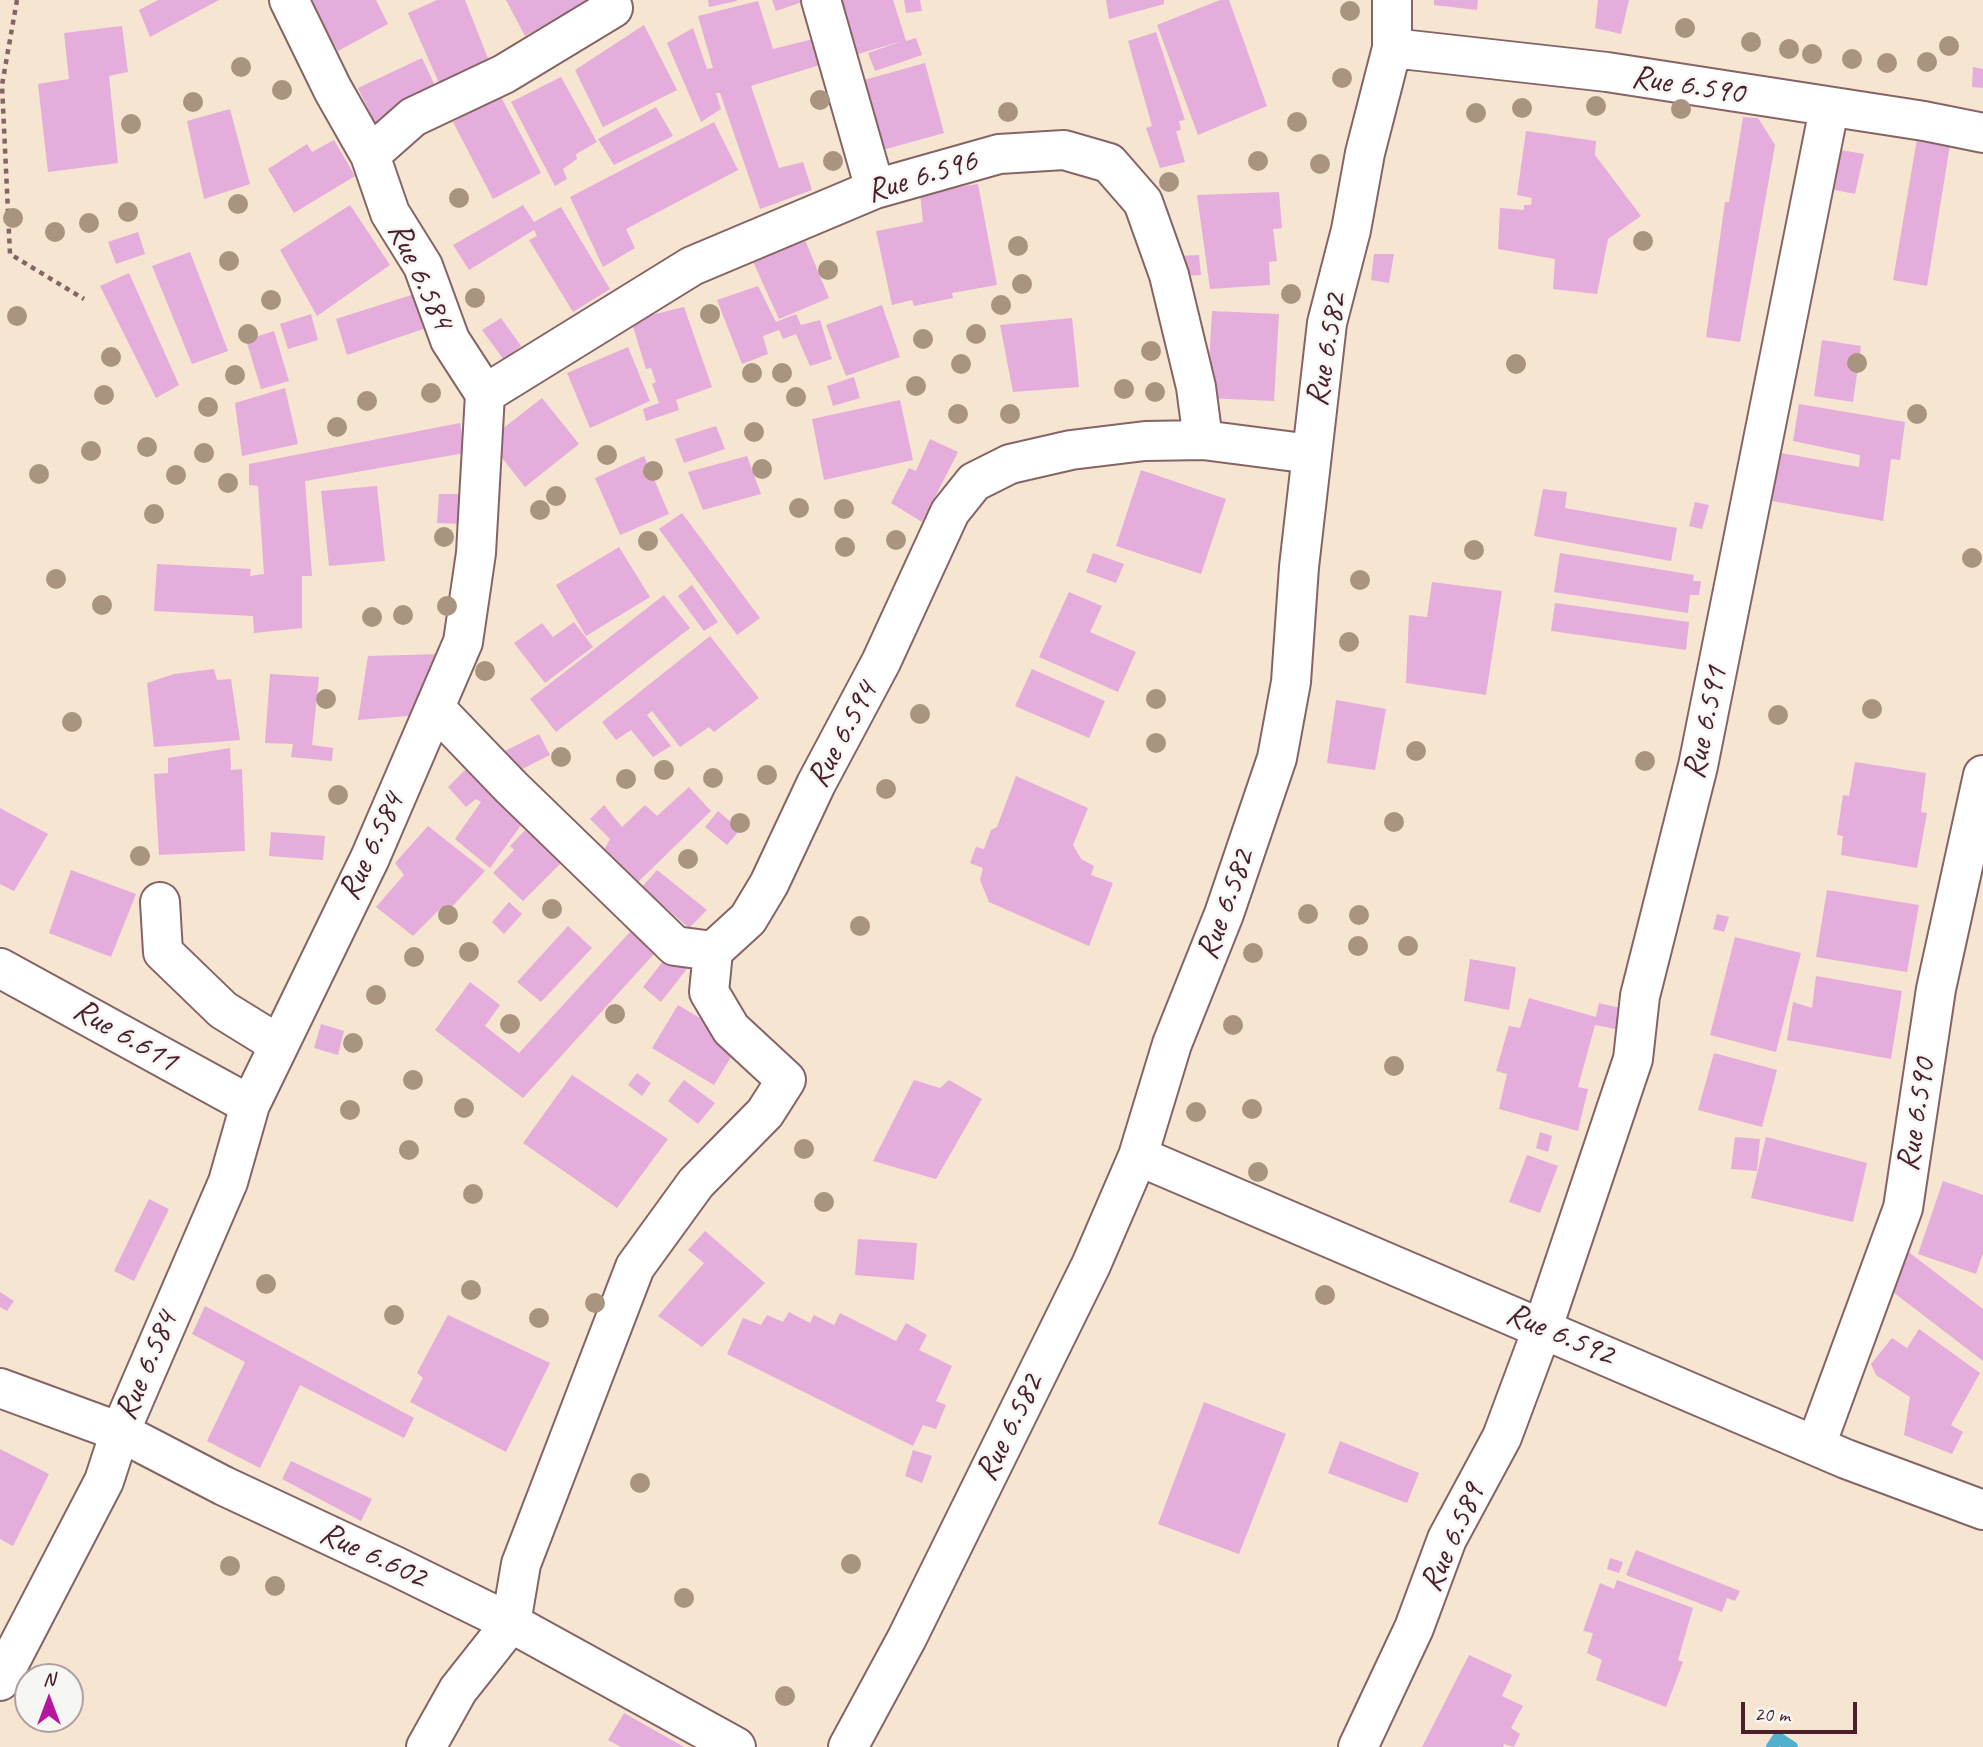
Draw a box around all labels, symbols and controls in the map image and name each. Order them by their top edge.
street label: Rue 6.590 [1629,58,1747,114]
street label: Rue 6.596 [862,141,982,213]
street label: Rue 6.584 [378,216,462,336]
street label: Rue 6.582 [1298,291,1356,409]
street label: Rue 6.591 [1675,663,1737,783]
street label: Rue 6.594 [799,676,887,794]
street label: Rue 6.584 [330,787,414,907]
street label: Rue 6.582 [1188,845,1264,965]
street label: Rue 6.611 [66,990,184,1082]
street label: Rue 6.590 [1889,1056,1945,1174]
street label: Rue 6.592 [1500,1295,1620,1375]
street label: Rue 6.584 [107,1306,187,1426]
street label: Rue 6.582 [967,1368,1053,1488]
street label: Rue 6.589 [1412,1478,1494,1598]
street label: Rue 6.602 [313,1514,433,1598]
north arrow [14,1663,84,1733]
text: N [43,1667,55,1691]
scale bar [1745,1688,1860,1732]
text: 20 m [1754,1701,1790,1727]

